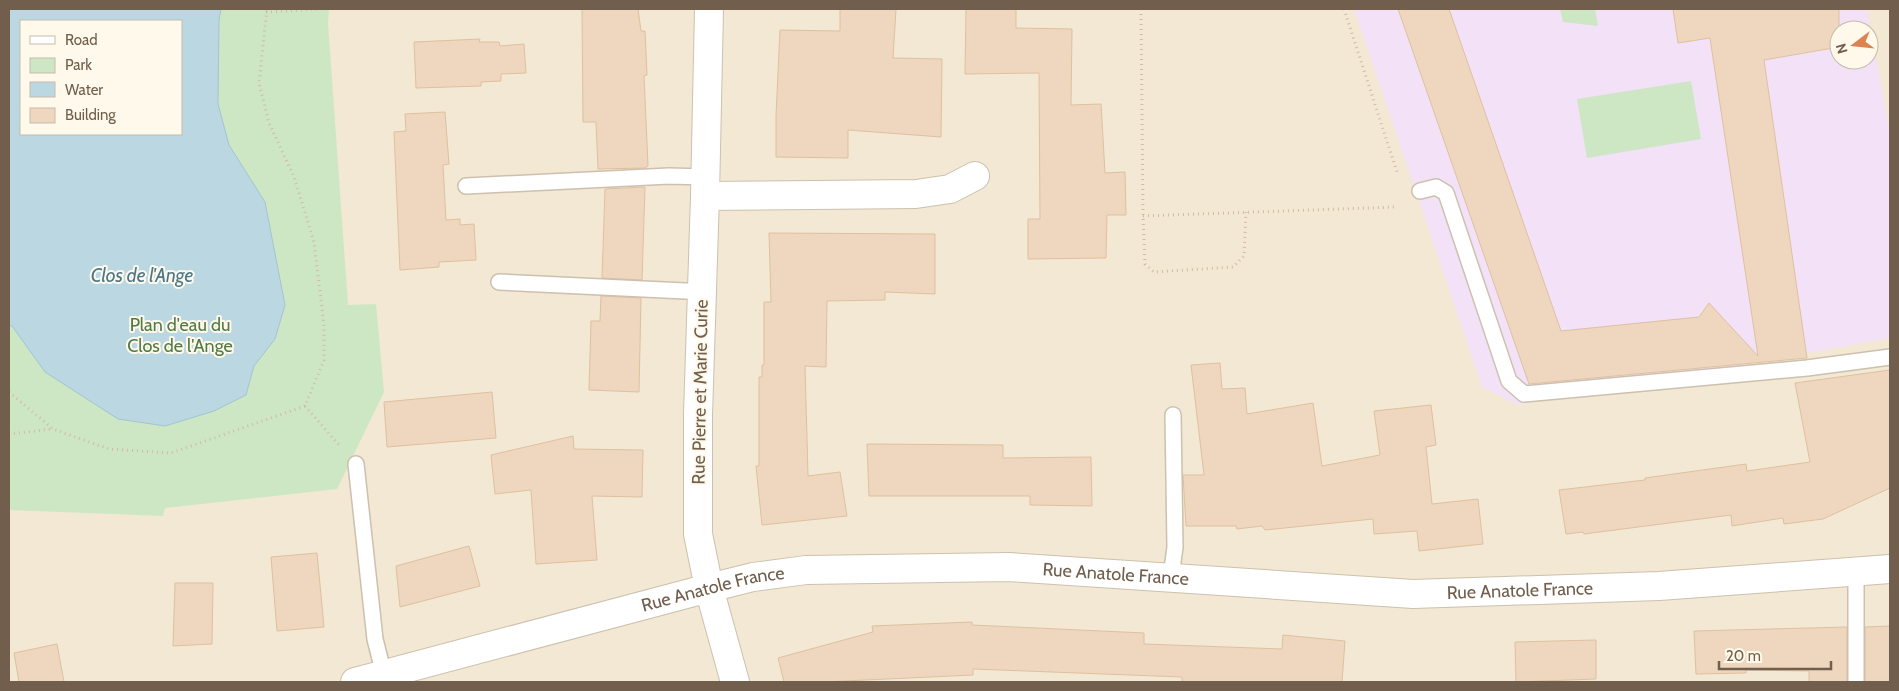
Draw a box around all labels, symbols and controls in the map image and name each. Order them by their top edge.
legend [20,20,182,135]
north arrow [1829,20,1879,70]
text: Road [65,31,98,49]
text: N [1831,41,1852,56]
text: Park [65,56,92,74]
text: Water [65,81,103,99]
text: Building [65,106,116,124]
water label: Clos de l'Ange [91,264,194,287]
street label: Rue Pierre et Marie Curie [687,299,713,485]
park label: Plan d'eau du Clos de l'Ange [127,314,233,357]
street label: Rue Anatole France [1042,558,1189,590]
street label: Rue Anatole France [639,562,786,616]
street label: Rue Anatole France [1446,577,1593,604]
scale bar [1719,638,1832,670]
text: 20 m [1726,647,1761,665]

